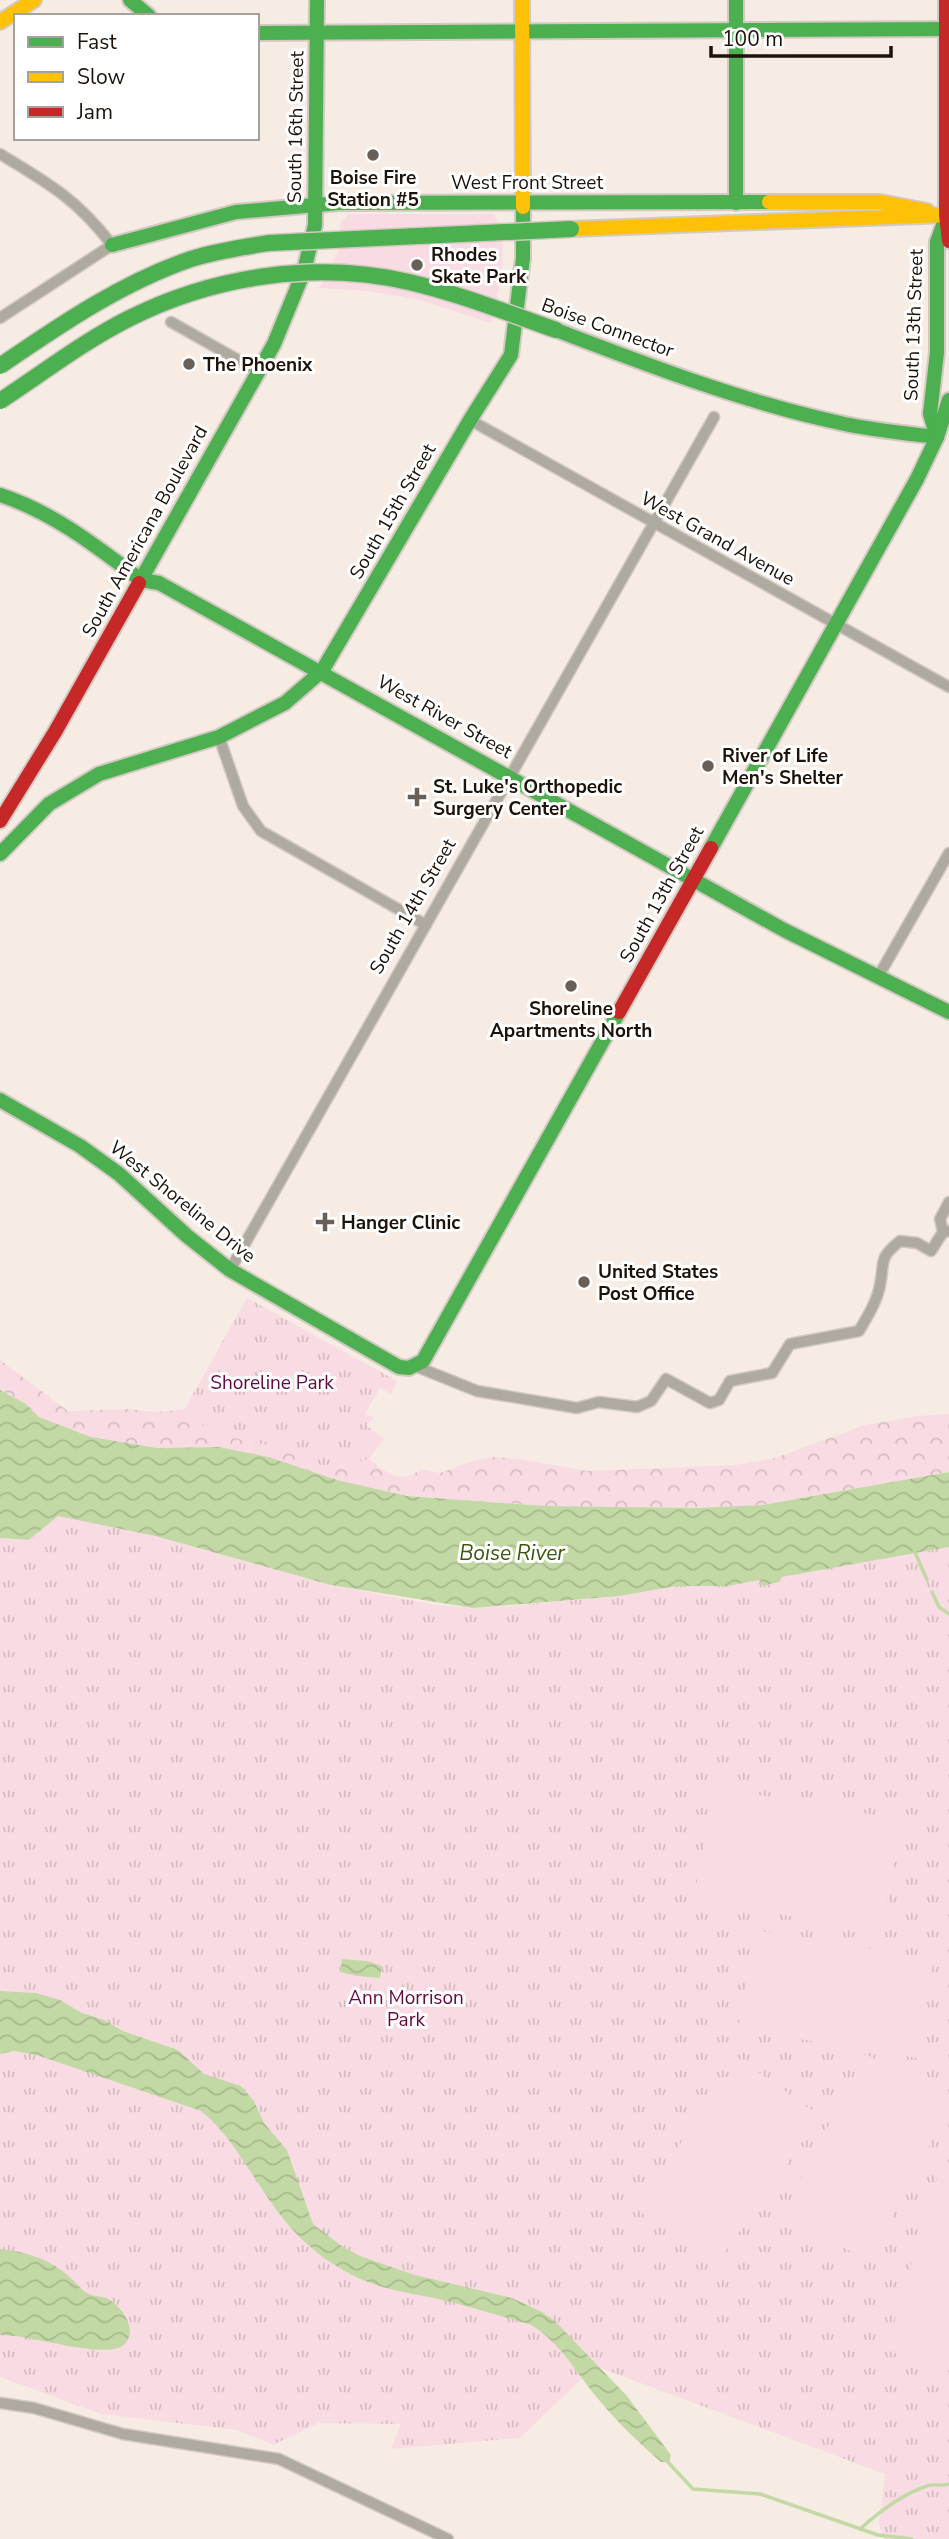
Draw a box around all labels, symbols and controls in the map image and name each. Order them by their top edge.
legend [14,14,259,140]
scale bar [711,14,891,58]
text: 100 m [722,25,783,53]
text: Fast [77,28,117,56]
street label: South 16th Street [282,50,310,203]
text: Slow [77,63,126,91]
text: Jam [76,98,113,126]
marker: Boise Fire Station #5 [365,147,381,163]
place label: Boise Fire Station #5 [327,165,419,213]
street label: West Front Street [451,170,603,196]
place label: Rhodes Skate Park [431,242,527,290]
street label: South 13th Street [898,248,930,402]
marker: Rhodes Skate Park [409,257,425,273]
street label: Boise Connector [538,292,678,364]
place label: The Phoenix [203,352,313,378]
marker: The Phoenix [181,356,197,372]
street label: South Americana Boulevard [76,421,214,642]
street label: South 15th Street [344,439,442,584]
street label: West Grand Avenue [636,486,799,592]
street label: West River Street [372,669,517,765]
place label: River of Life Men's Shelter [722,743,844,791]
marker: River of Life Men's Shelter [700,758,716,774]
place label: St. Luke's Orthopedic Surgery Center [433,774,622,822]
marker: St. Luke's Orthopedic Surgery Center [407,787,427,807]
street label: South 13th Street [614,821,710,967]
street label: South 14th Street [364,834,462,979]
marker: Shoreline Apartments North [563,978,579,994]
place label: Shoreline Apartments North [490,996,652,1044]
street label: West Shoreline Drive [104,1135,261,1269]
place label: Hanger Clinic [341,1210,460,1236]
marker: Hanger Clinic [315,1212,335,1232]
place label: United States Post Office [598,1259,718,1307]
marker: United States Post Office [576,1274,592,1290]
park label: Shoreline Park [210,1370,334,1396]
water label: Boise River [459,1539,565,1567]
park label: Ann Morrison Park [348,1985,464,2033]

